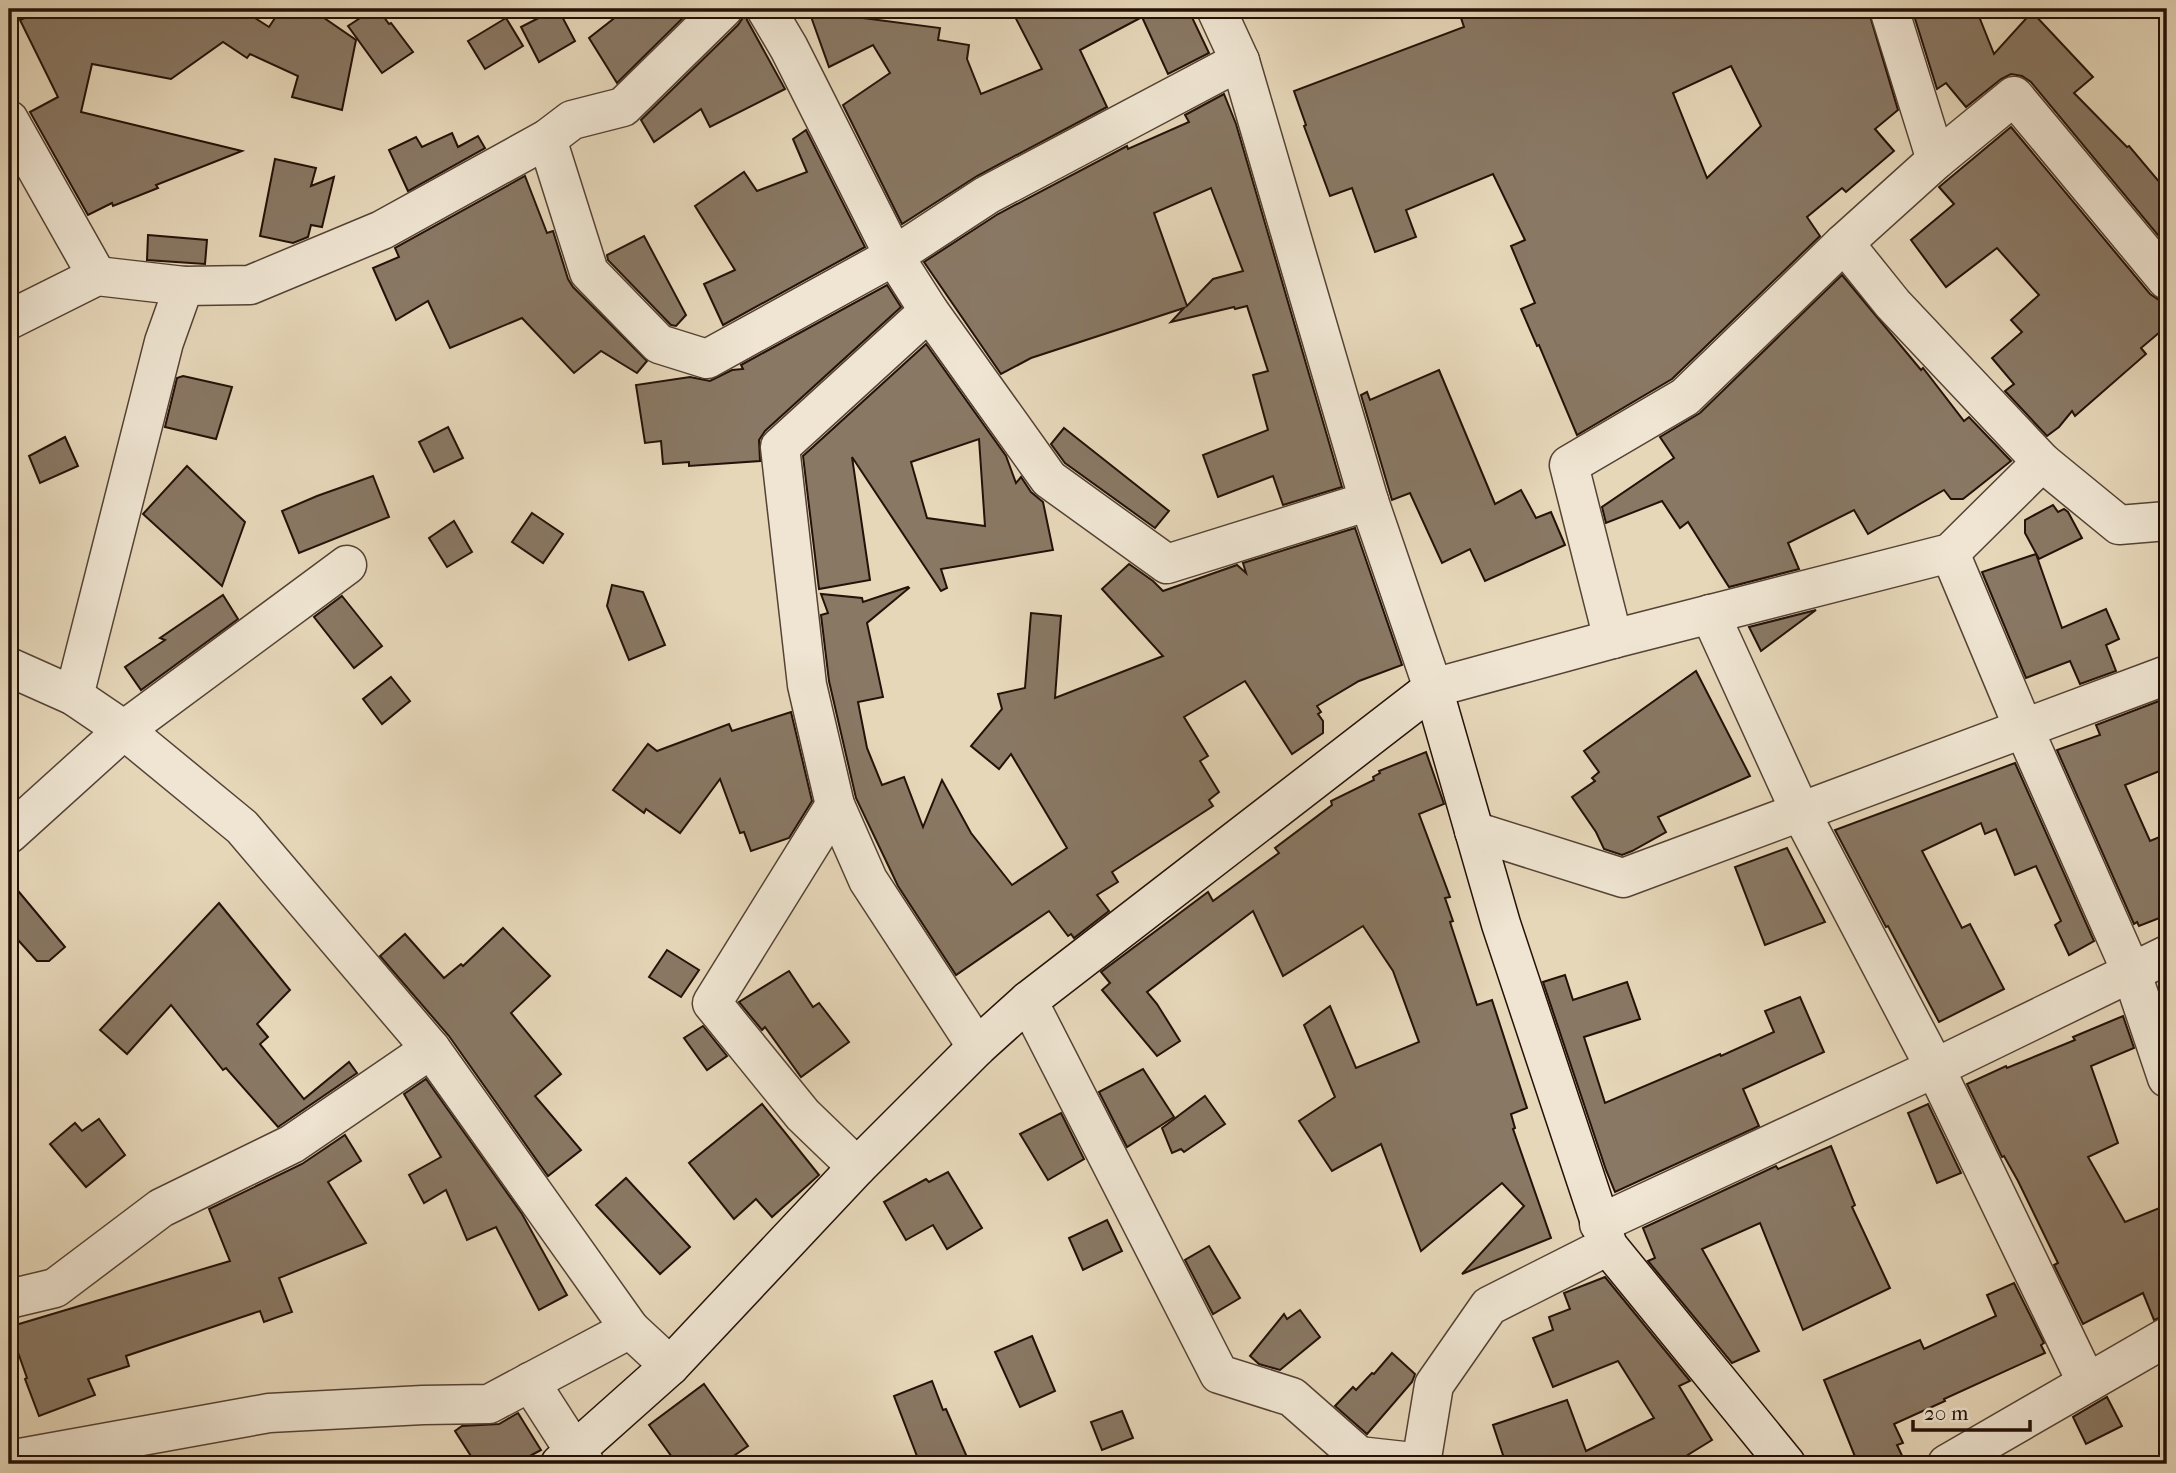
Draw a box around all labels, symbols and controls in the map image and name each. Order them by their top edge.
scale bar [1913,1389,2031,1433]
text: 20 m [1924,1401,1969,1425]

